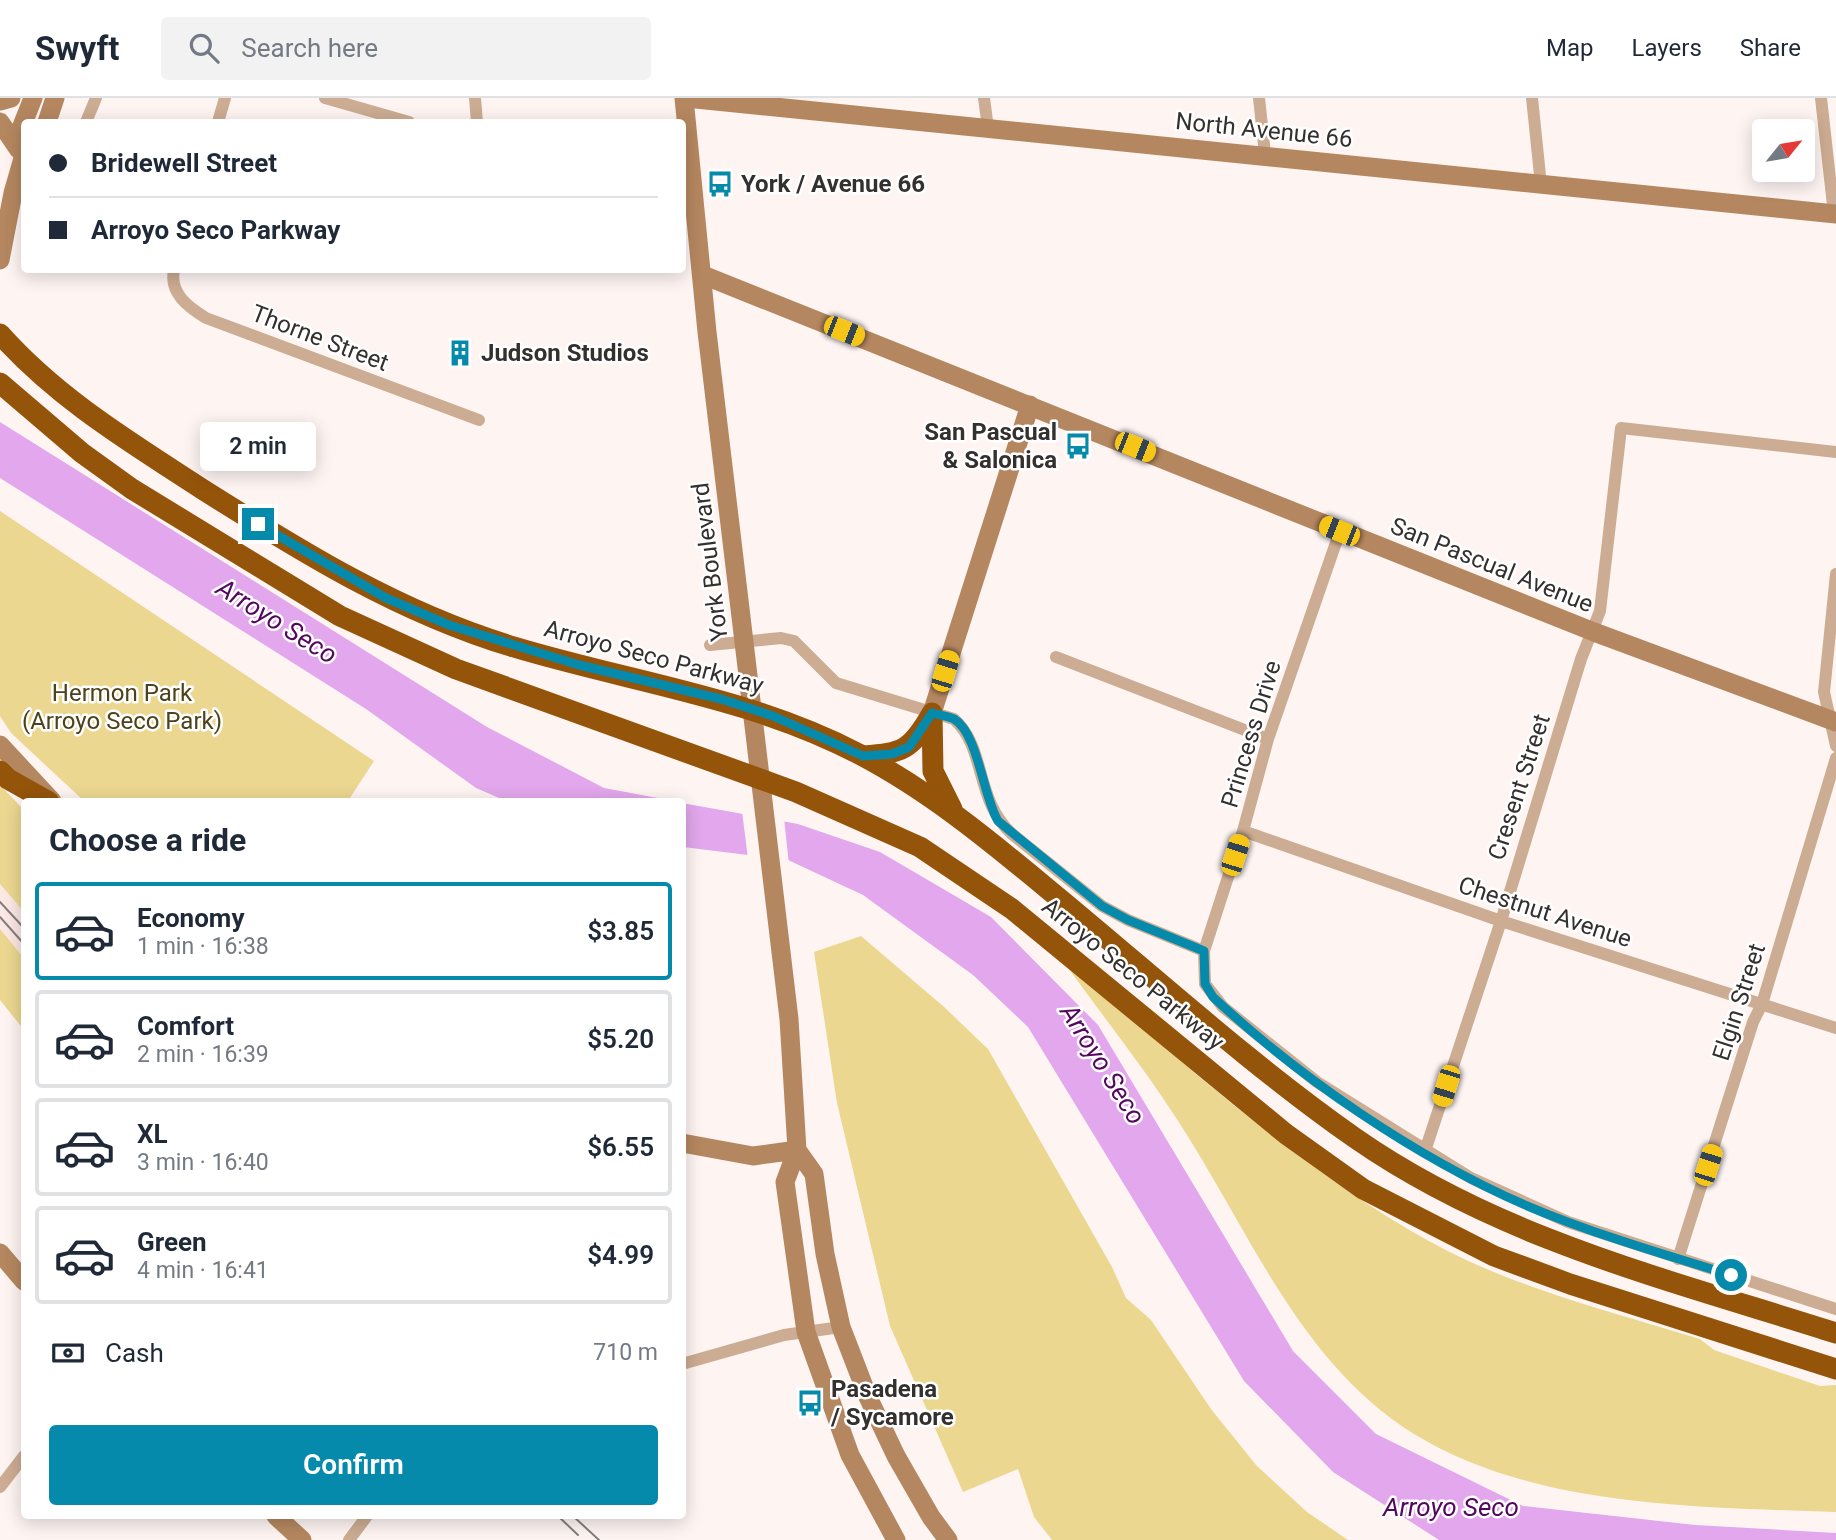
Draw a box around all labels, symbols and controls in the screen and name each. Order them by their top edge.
search box [161,17,651,80]
text: Swyft [35,29,119,68]
icon: search [185,29,223,67]
text: Search here [241,33,378,63]
text: Map [1546,34,1594,62]
text: Layers [1632,34,1702,62]
text: Share [1740,34,1801,62]
street label: North Avenue 66 [1174,107,1354,153]
north arrow [1752,119,1815,182]
map controls [1752,119,1815,182]
text: Bridewell Street [91,148,277,178]
bus stop icon: York / Avenue 66 [705,169,735,199]
place label: York / Avenue 66 [741,170,925,198]
text: Arroyo Seco Parkway [91,215,340,245]
street label: Thorne Street [247,299,393,377]
car [821,313,868,349]
building icon: Judson Studios [445,338,475,368]
place label: Judson Studios [481,339,649,367]
place label: San Pascual & Salonica [924,418,1057,474]
callout: 2 min [200,422,316,472]
car [1112,429,1159,465]
bus stop icon: San Pascual & Salonica [1063,431,1093,461]
text: 2 min [229,433,287,460]
street label: York Boulevard [686,481,734,643]
route end [242,508,274,540]
street label: San Pascual Avenue [1387,512,1597,618]
car [1316,513,1363,549]
water label: Arroyo Seco [210,571,343,670]
street label: Arroyo Seco Parkway [541,614,767,700]
car [929,648,962,694]
street label: Princess Drive [1215,657,1287,811]
park label: Hermon Park (Arroyo Seco Park) [22,679,222,735]
street label: Cresent Street [1482,710,1556,863]
text: Choose a ride [49,821,246,859]
car [1219,832,1252,878]
street label: Chestnut Avenue [1455,871,1635,953]
street label: Arroyo Seco Parkway [1036,892,1230,1056]
icon: car [53,900,116,963]
text: Economy [137,903,244,933]
text: $3.85 [587,916,654,946]
text: 1 min · 16:38 [137,933,269,960]
street label: Elgin Street [1707,940,1771,1064]
water label: Arroyo Seco [1053,997,1152,1130]
icon: car [53,1008,116,1071]
text: Comfort [137,1011,234,1041]
text: $5.20 [587,1024,654,1054]
text: 2 min · 16:39 [137,1041,269,1068]
car [1430,1063,1463,1109]
icon: car [53,1116,116,1179]
text: XL [137,1119,168,1149]
text: $6.55 [587,1132,654,1162]
car [1692,1142,1725,1188]
text: 3 min · 16:40 [137,1149,269,1176]
icon: car [53,1224,116,1287]
text: Green [137,1227,207,1257]
text: $4.99 [587,1240,654,1270]
text: 4 min · 16:41 [137,1257,269,1284]
route start [1715,1259,1747,1291]
icon: cash [49,1334,87,1372]
text: Cash [105,1338,164,1368]
text: 710 m [593,1339,658,1366]
place label: Pasadena / Sycamore [830,1375,954,1431]
bus stop icon: Pasadena / Sycamore [795,1388,825,1418]
button: Confirm [49,1425,658,1505]
water label: Arroyo Seco [1381,1492,1519,1522]

